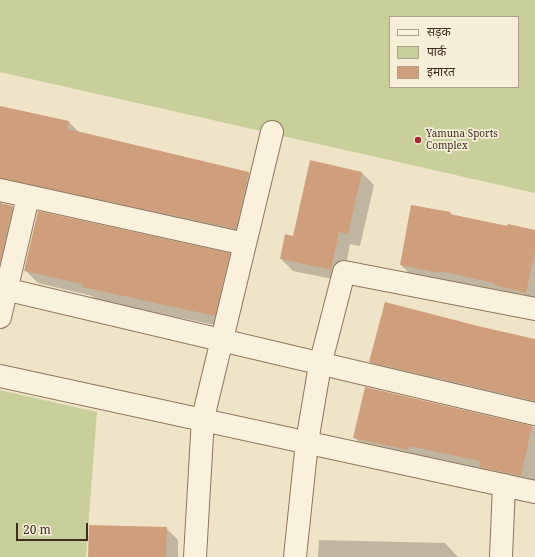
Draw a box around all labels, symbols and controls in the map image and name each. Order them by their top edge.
legend [389,16,519,88]
text: सड़क [427,23,451,40]
text: पार्क [427,43,446,60]
text: इमारत [427,63,455,80]
place label: Yamuna Sports Complex [426,128,498,152]
marker: Yamuna Sports Complex [413,135,423,145]
scale bar [18,515,90,541]
text: 20 m [23,521,51,538]

